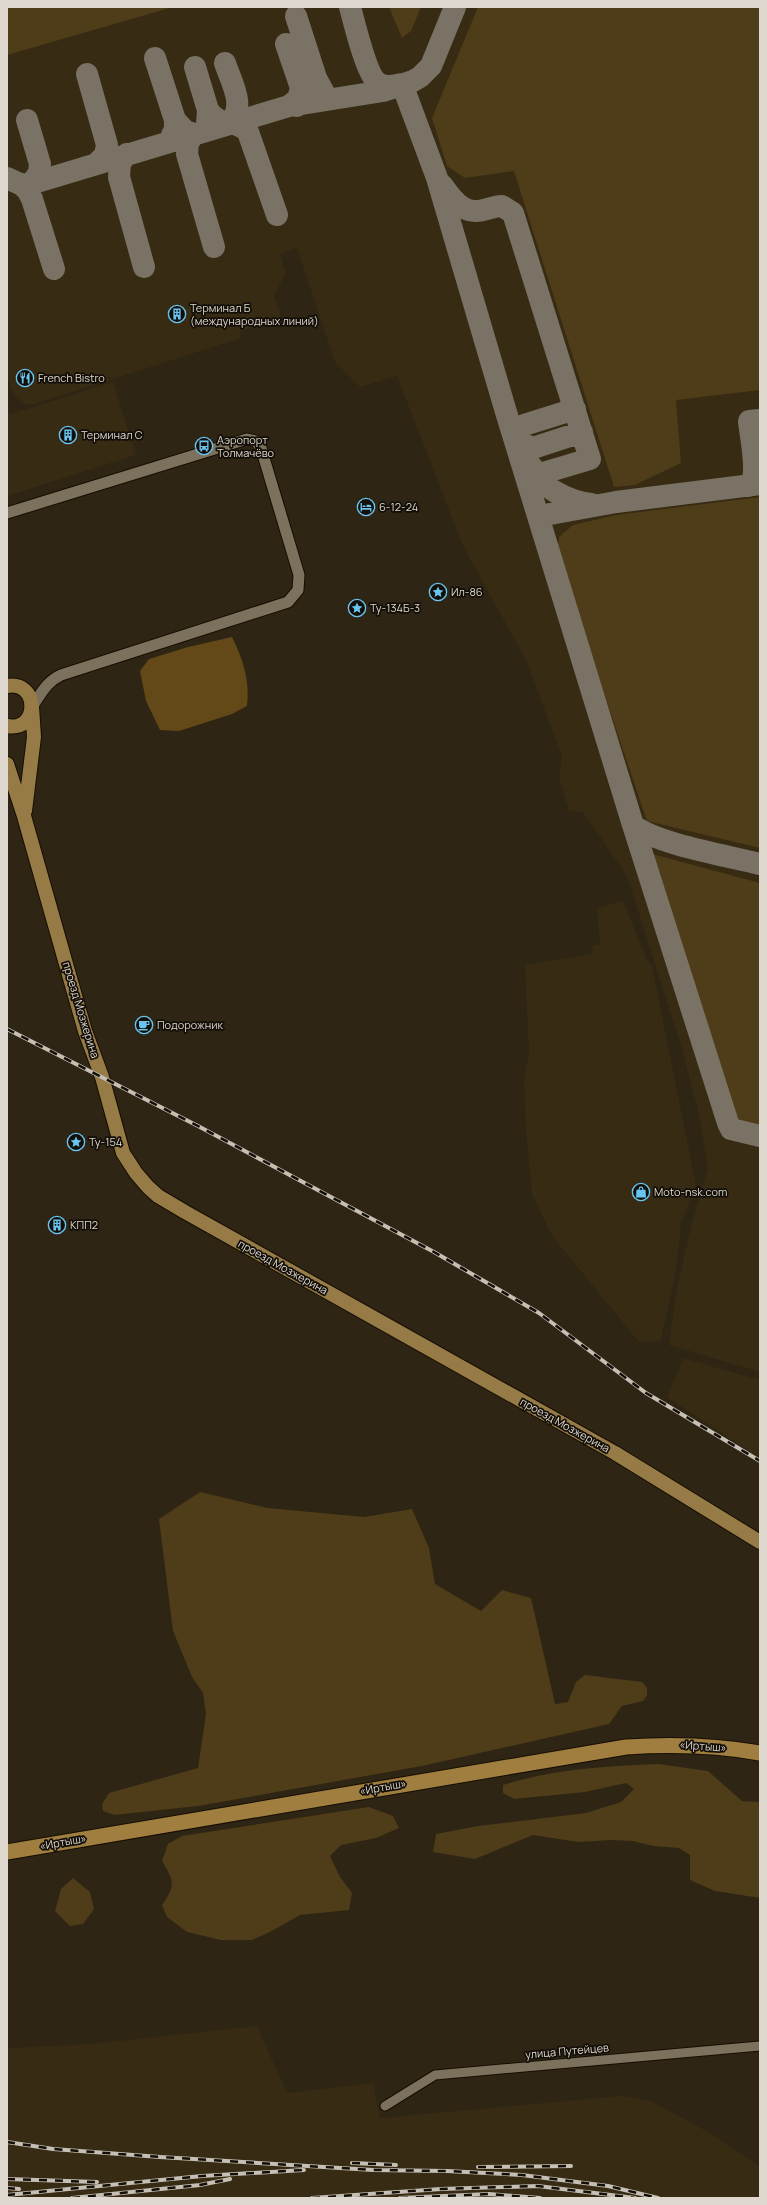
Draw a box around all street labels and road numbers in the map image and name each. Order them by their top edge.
street label: проезд Мозжерина [60,960,103,1060]
street label: проезд Мозжерина [236,1236,331,1297]
street label: проезд Мозжерина [518,1394,613,1455]
street label: «Иртыш» [679,1736,727,1755]
street label: «Иртыш» [358,1775,408,1798]
street label: «Иртыш» [38,1830,88,1853]
street label: улица Путейцев [524,2039,610,2062]

